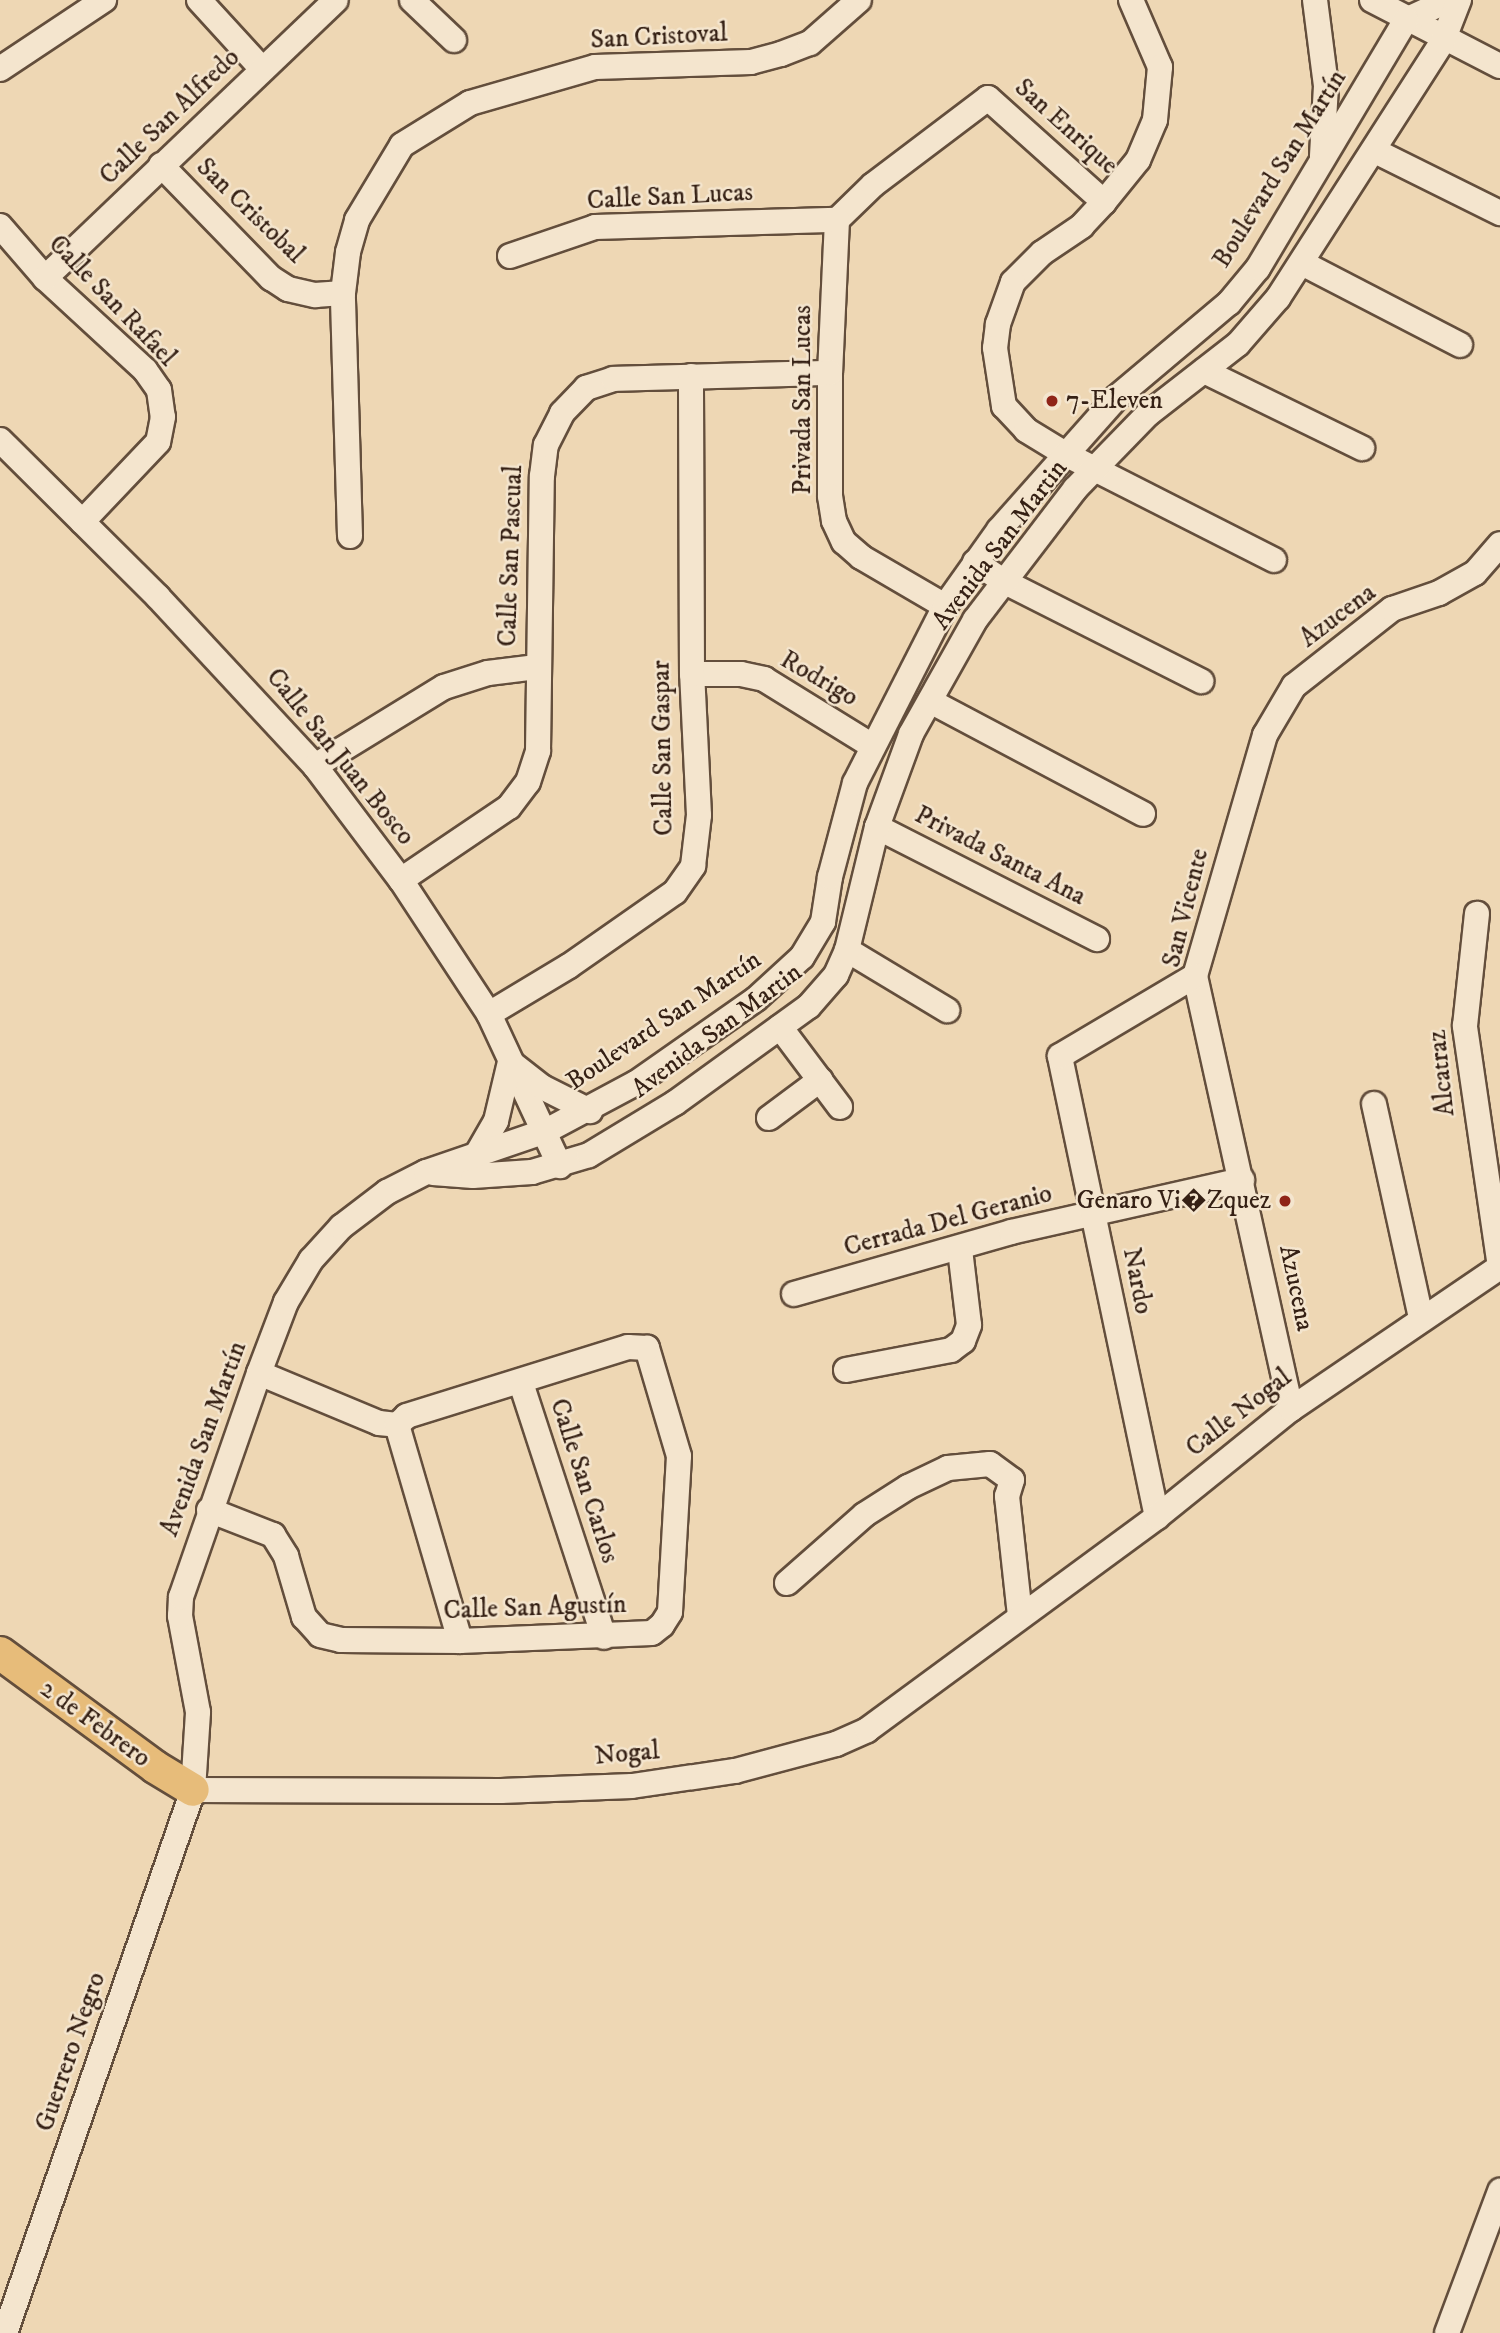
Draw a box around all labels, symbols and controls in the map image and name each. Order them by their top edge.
street label: San Cristoval [590,18,728,56]
street label: Calle San Alfredo [93,42,247,192]
street label: Boulevard San Martín [1206,64,1354,274]
street label: San Enrique [1008,72,1124,182]
street label: San Cristobal [190,152,310,270]
street label: Calle San Lucas [586,177,754,217]
street label: Calle San Rafael [42,229,182,373]
street label: Privada San Lucas [787,305,819,495]
place label: 7-Eleven [1066,385,1163,417]
marker: 7-Eleven [1044,393,1060,409]
street label: Avenida San Martin [926,454,1074,636]
street label: Calle San Pascual [492,465,530,647]
street label: Azucena [1294,577,1382,655]
street label: Rodrigo [775,644,863,714]
street label: Calle San Gaspar [646,660,680,836]
street label: Calle San Juan Bosco [259,662,421,852]
street label: Privada Santa Ana [909,799,1091,913]
street label: San Vicente [1156,845,1216,971]
street label: Boulevard San Martín [561,944,767,1098]
street label: Avenida San Martin [626,957,808,1105]
street label: Alcatraz [1422,1028,1462,1118]
street label: Cerrada Del Geranio [841,1178,1055,1264]
place label: Genaro Vi�Zquez [1076,1185,1271,1217]
marker: Genaro Vi�Zquez [1277,1193,1293,1209]
street label: Azucena [1272,1242,1320,1334]
street label: Nardo [1115,1245,1159,1317]
street label: Avenida San Martín [154,1337,254,1541]
street label: Calle Nogal [1180,1362,1298,1464]
street label: Calle San Carlos [543,1395,625,1567]
street label: Calle San Agustín [443,1589,627,1627]
street label: 2 de Febrero [34,1674,156,1774]
street label: Nogal [593,1736,661,1772]
street label: Guerrero Negro [29,1968,113,2136]

